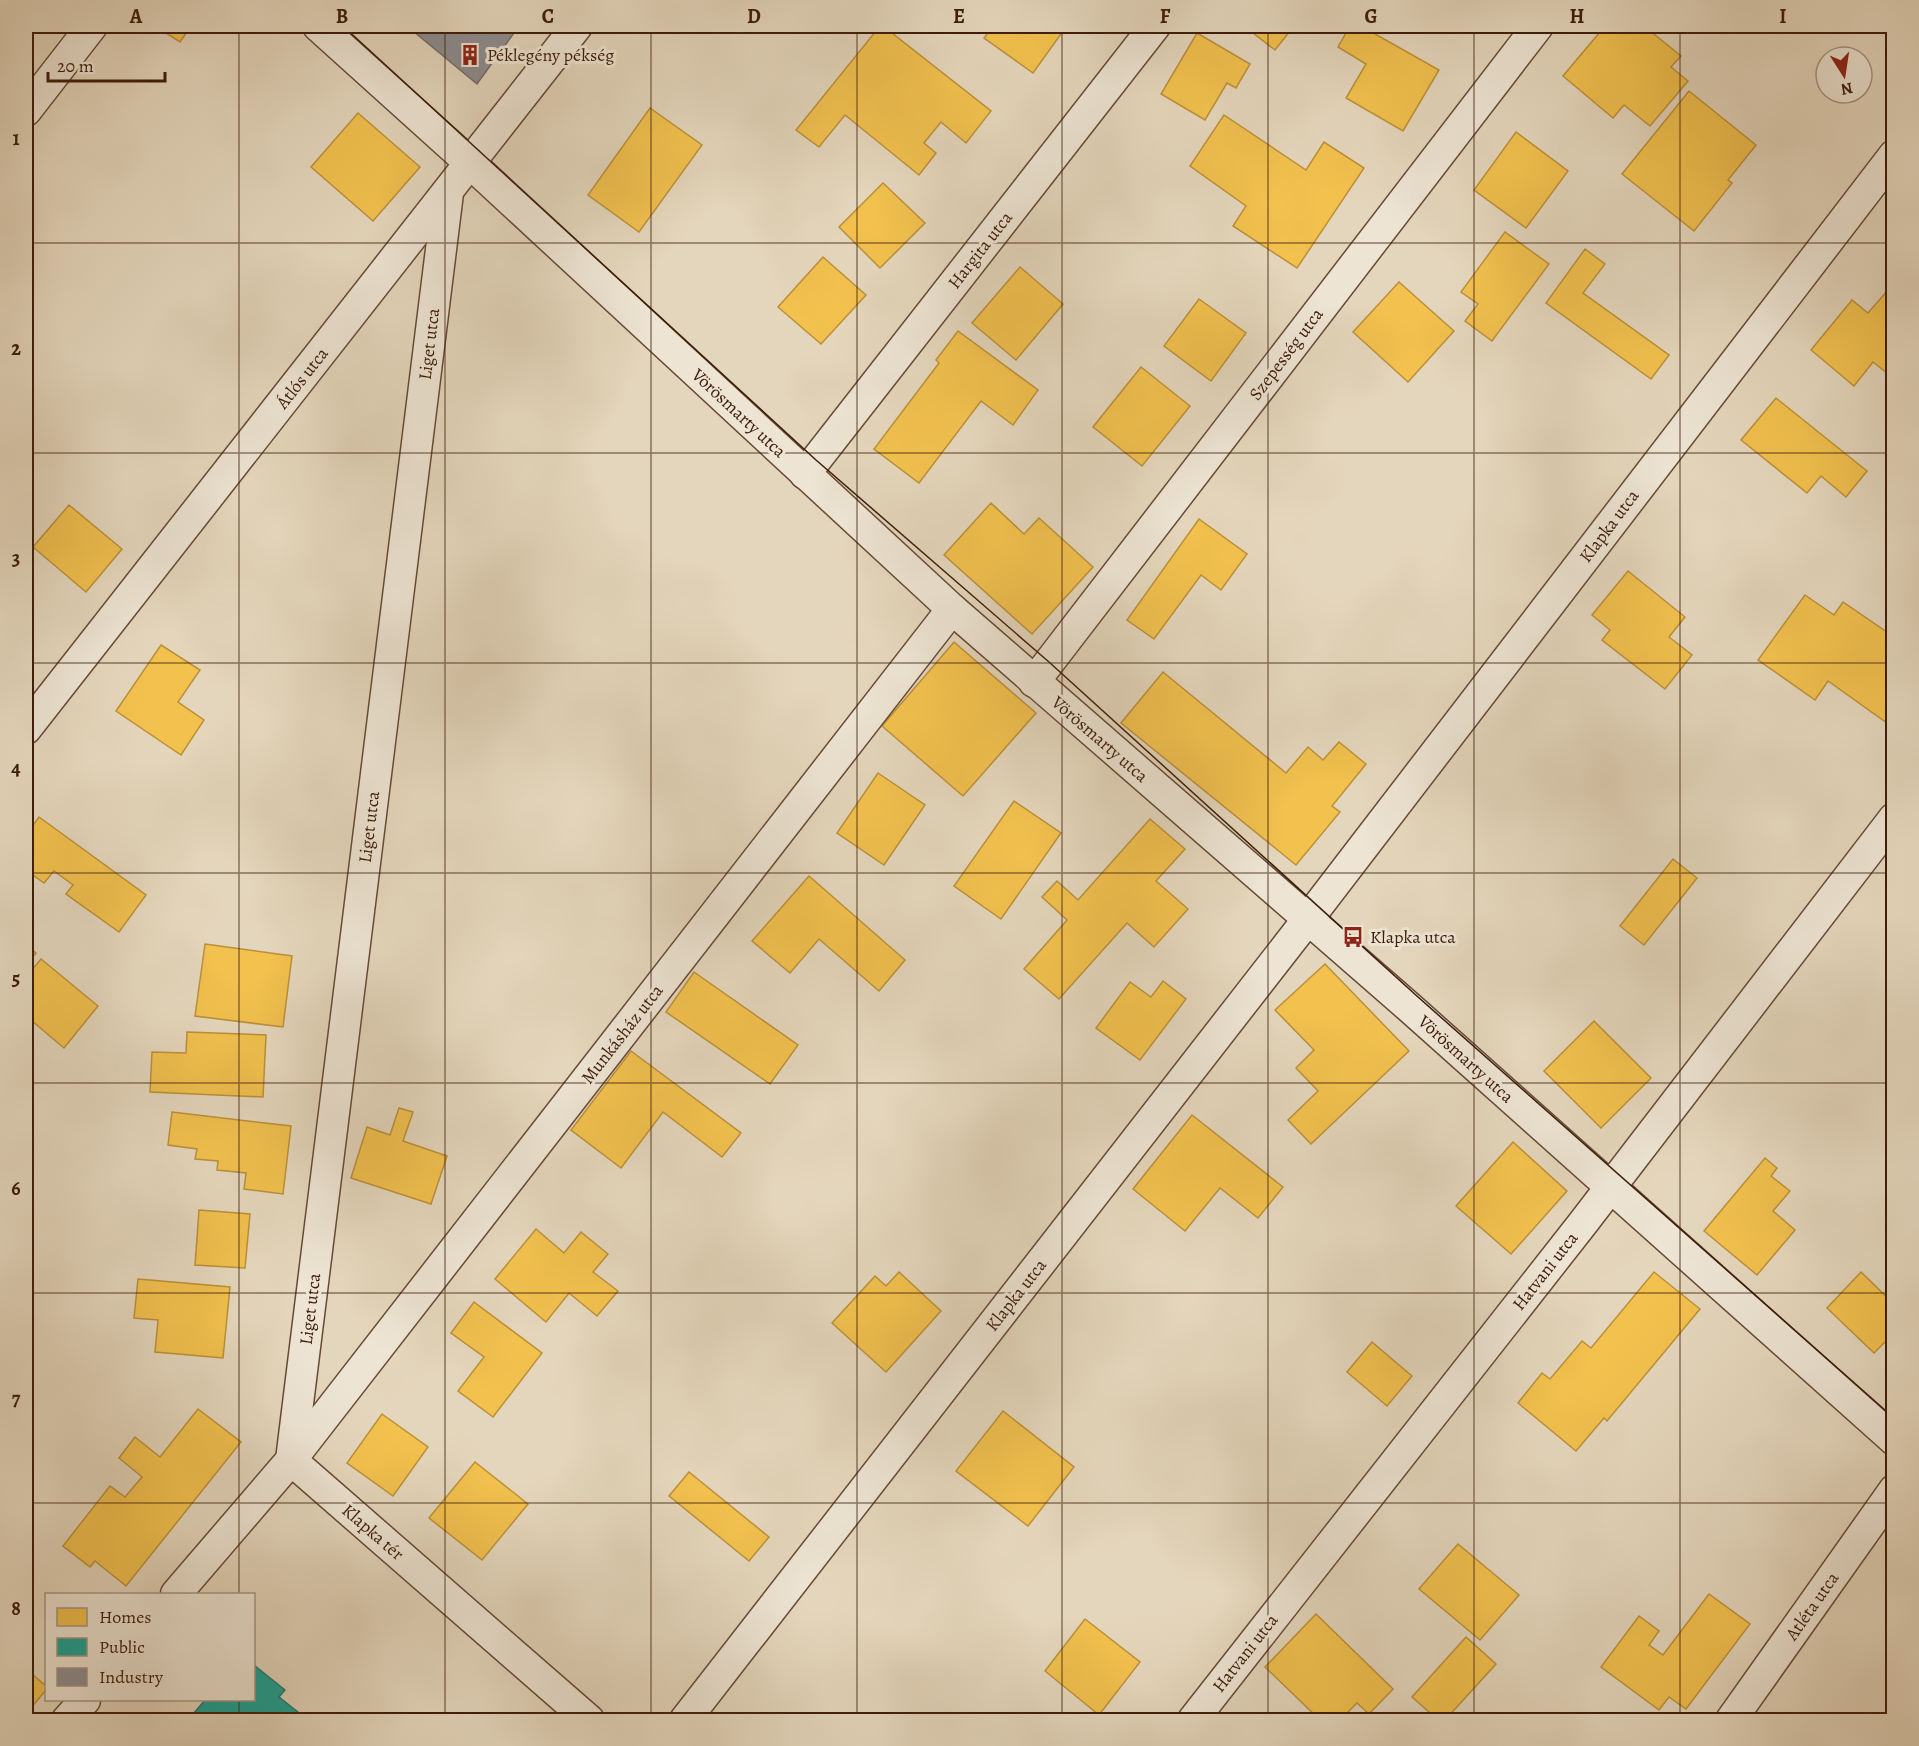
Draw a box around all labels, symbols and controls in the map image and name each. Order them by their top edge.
text: A [129,3,143,30]
text: B [336,3,348,30]
text: C [542,3,554,30]
text: D [747,3,761,30]
text: E [953,3,965,30]
text: F [1160,3,1171,30]
text: G [1364,3,1378,30]
text: H [1570,3,1585,30]
text: I [1779,3,1787,30]
building icon: Péklegény pékség [458,43,482,67]
place label: Péklegény pékség [487,43,614,67]
scale bar [48,45,165,83]
north arrow [1814,45,1874,105]
text: 20 m [57,54,94,78]
text: N [1839,77,1855,101]
text: 1 [12,125,20,152]
street label: Hargita utca [942,206,1018,294]
street label: Szepesség utca [1243,302,1329,405]
street label: Liget utca [413,306,445,381]
text: 2 [11,335,21,362]
street label: Átlós utca [270,342,334,415]
street label: Vörösmarty utca [686,362,792,463]
street label: Klapka utca [1574,484,1645,567]
text: 3 [12,545,20,572]
street label: Vörösmarty utca [1046,690,1154,788]
text: 4 [11,755,21,782]
street label: Liget utca [353,789,385,864]
bus stop icon: Klapka utca [1341,925,1365,949]
place label: Klapka utca [1370,925,1456,949]
text: 5 [12,965,20,992]
street label: Munkásház utca [576,979,669,1089]
street label: Vörösmarty utca [1412,1009,1519,1109]
text: 6 [11,1175,21,1202]
street label: Hatvani utca [1507,1226,1584,1315]
street label: Klapka utca [980,1253,1052,1336]
street label: Liget utca [294,1271,326,1346]
text: 7 [12,1385,21,1412]
street label: Klapka tér [337,1498,409,1566]
street label: Atléta utca [1779,1567,1845,1646]
legend [45,1593,255,1701]
text: 8 [11,1595,21,1622]
text: Homes [99,1605,151,1629]
street label: Hatvani utca [1207,1608,1284,1697]
text: Public [99,1635,145,1659]
text: Industry [99,1665,164,1689]

